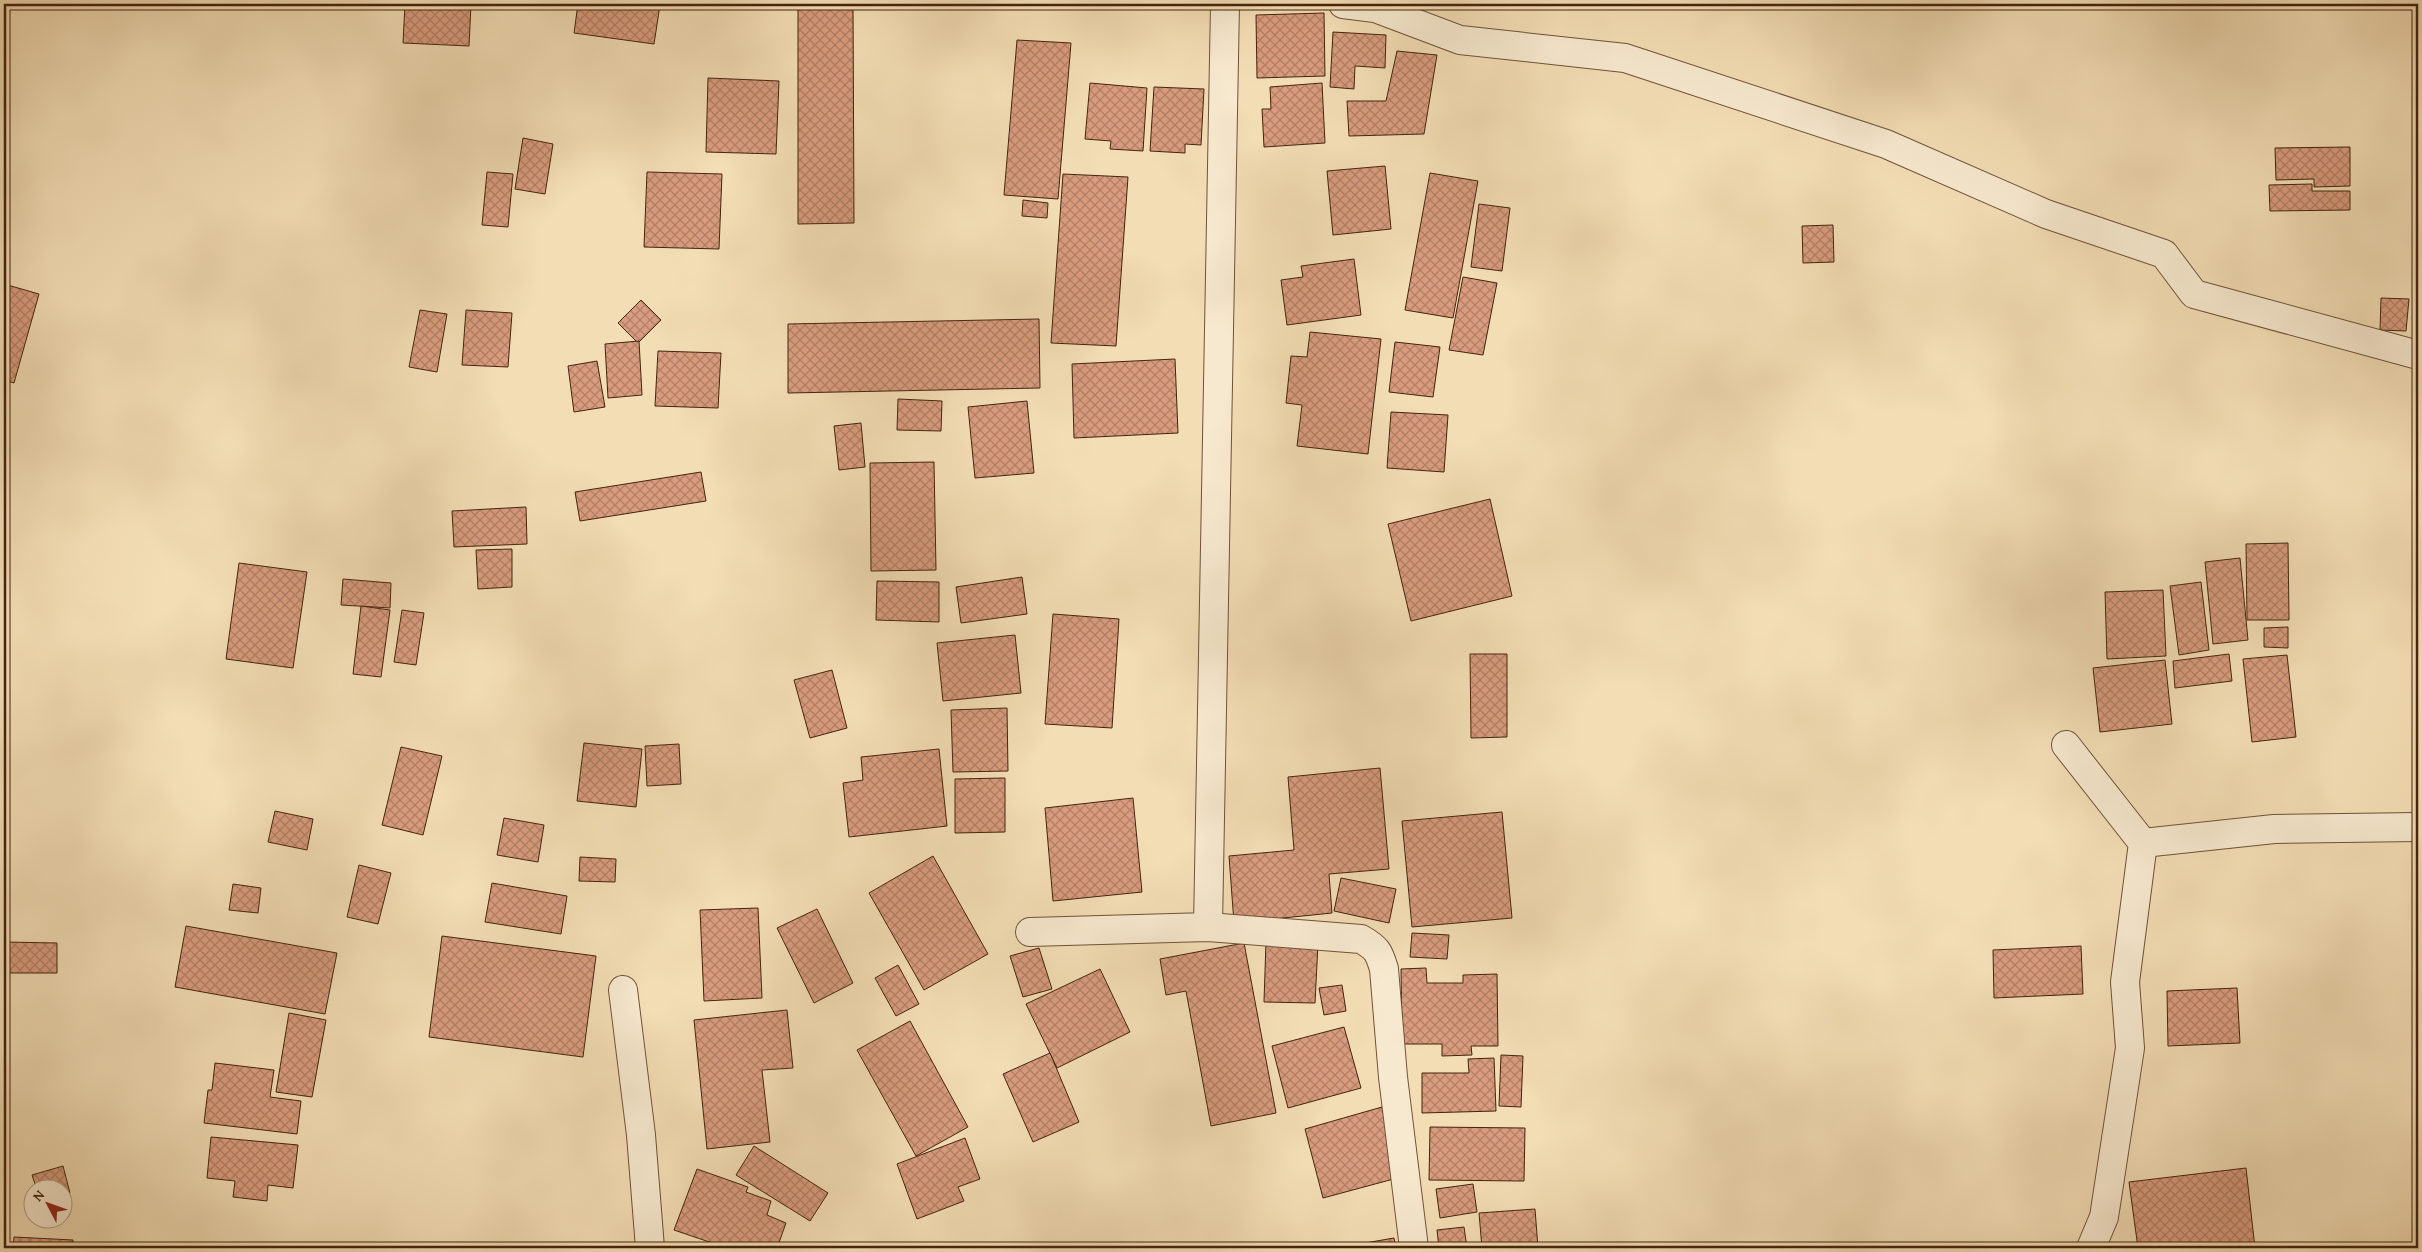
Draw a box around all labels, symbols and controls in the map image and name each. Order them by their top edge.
north arrow [22,1180,72,1230]
text: N [28,1185,49,1206]

